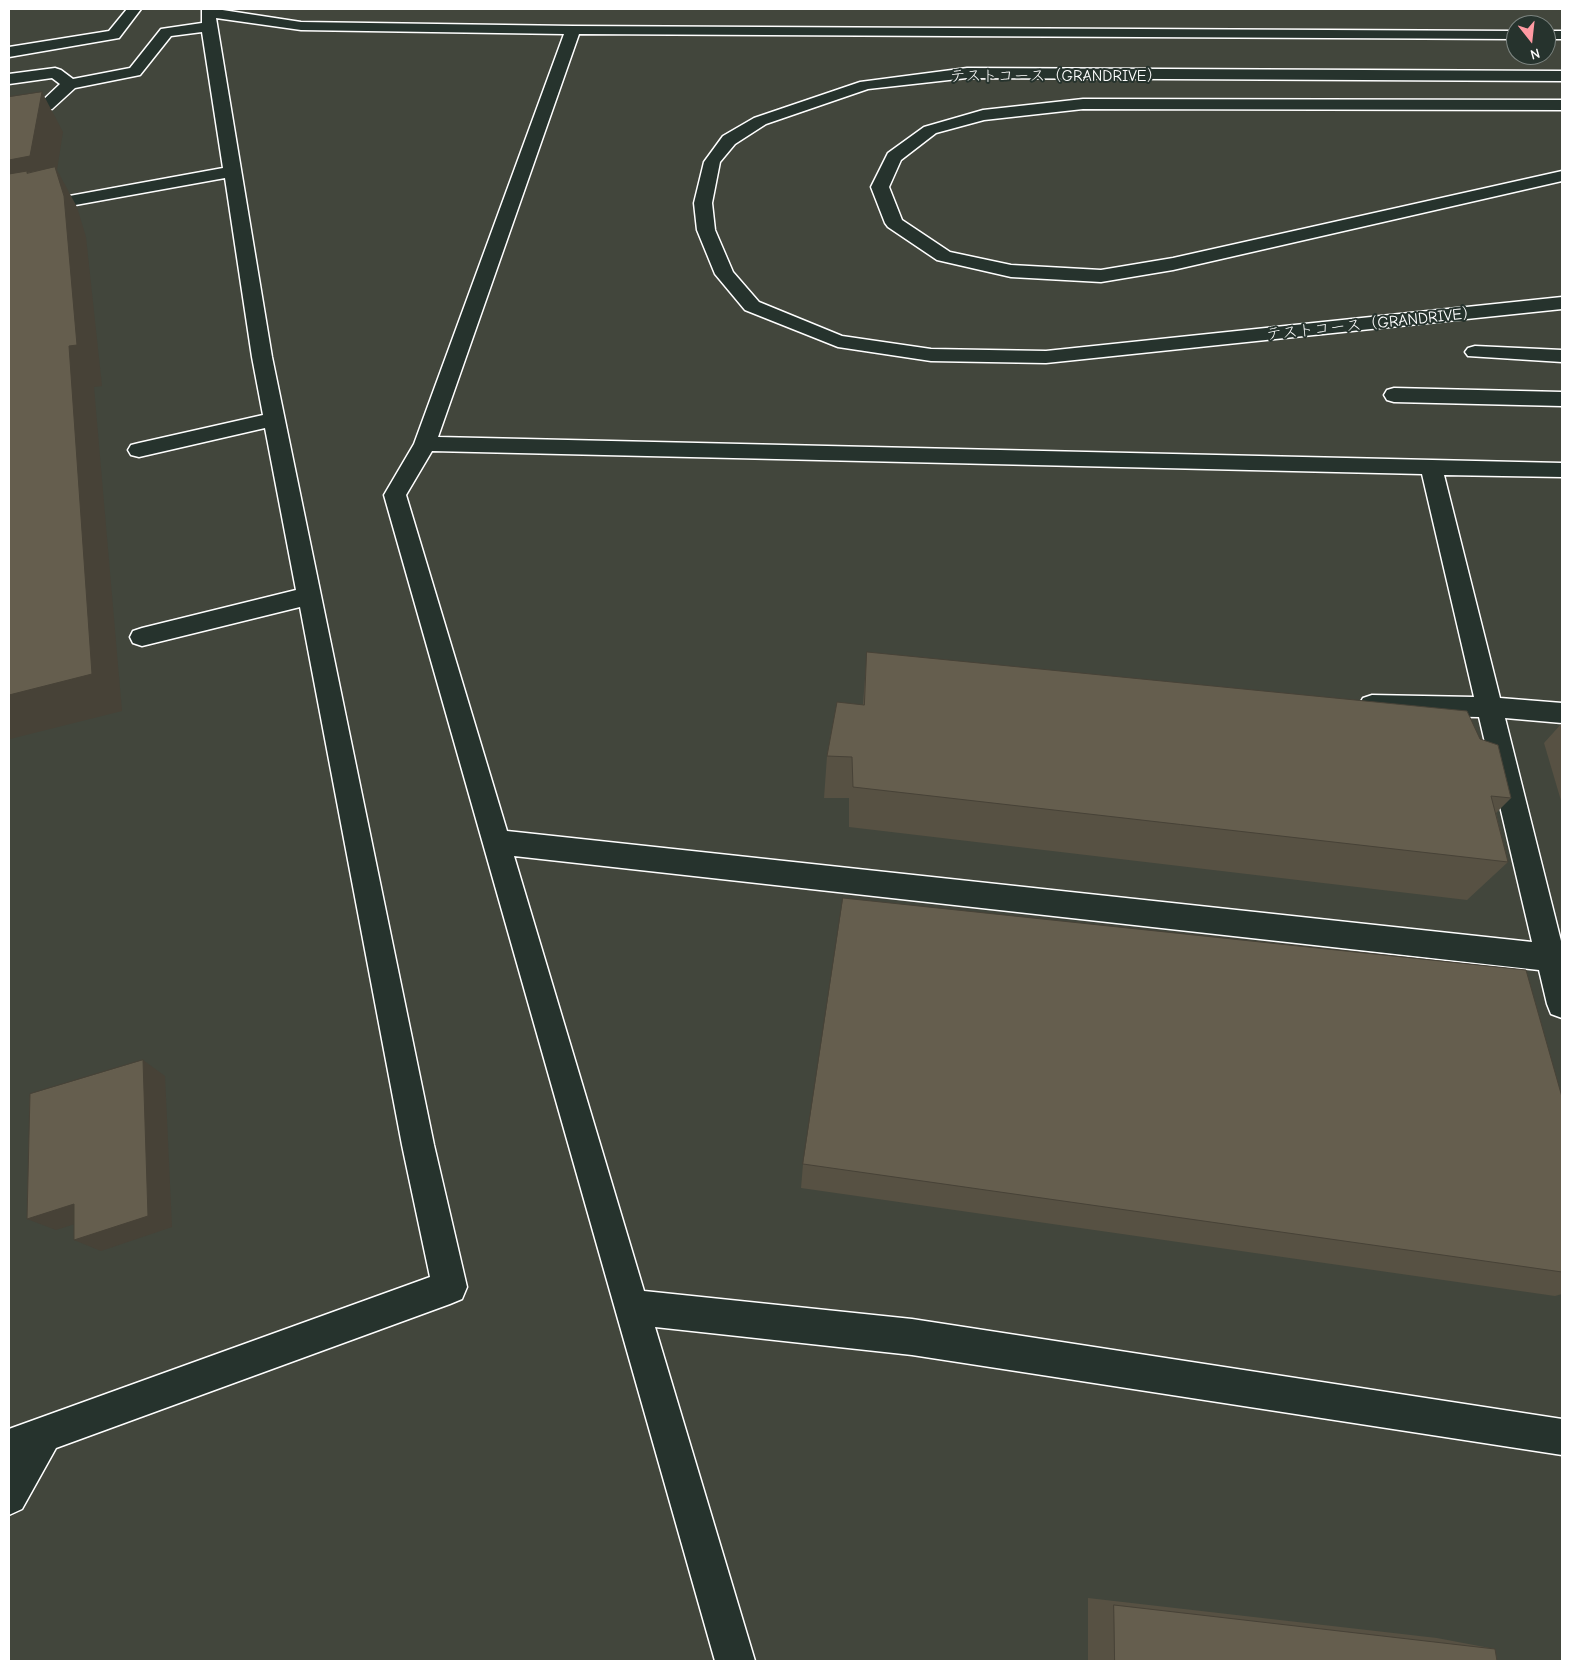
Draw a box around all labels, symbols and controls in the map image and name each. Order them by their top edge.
north arrow [1506,15,1556,65]
text: N [1528,45,1542,63]
street label: テストコース（GRANDRIVE） [950,66,1162,86]
street label: テストコース（GRANDRIVE） [1265,303,1479,345]

